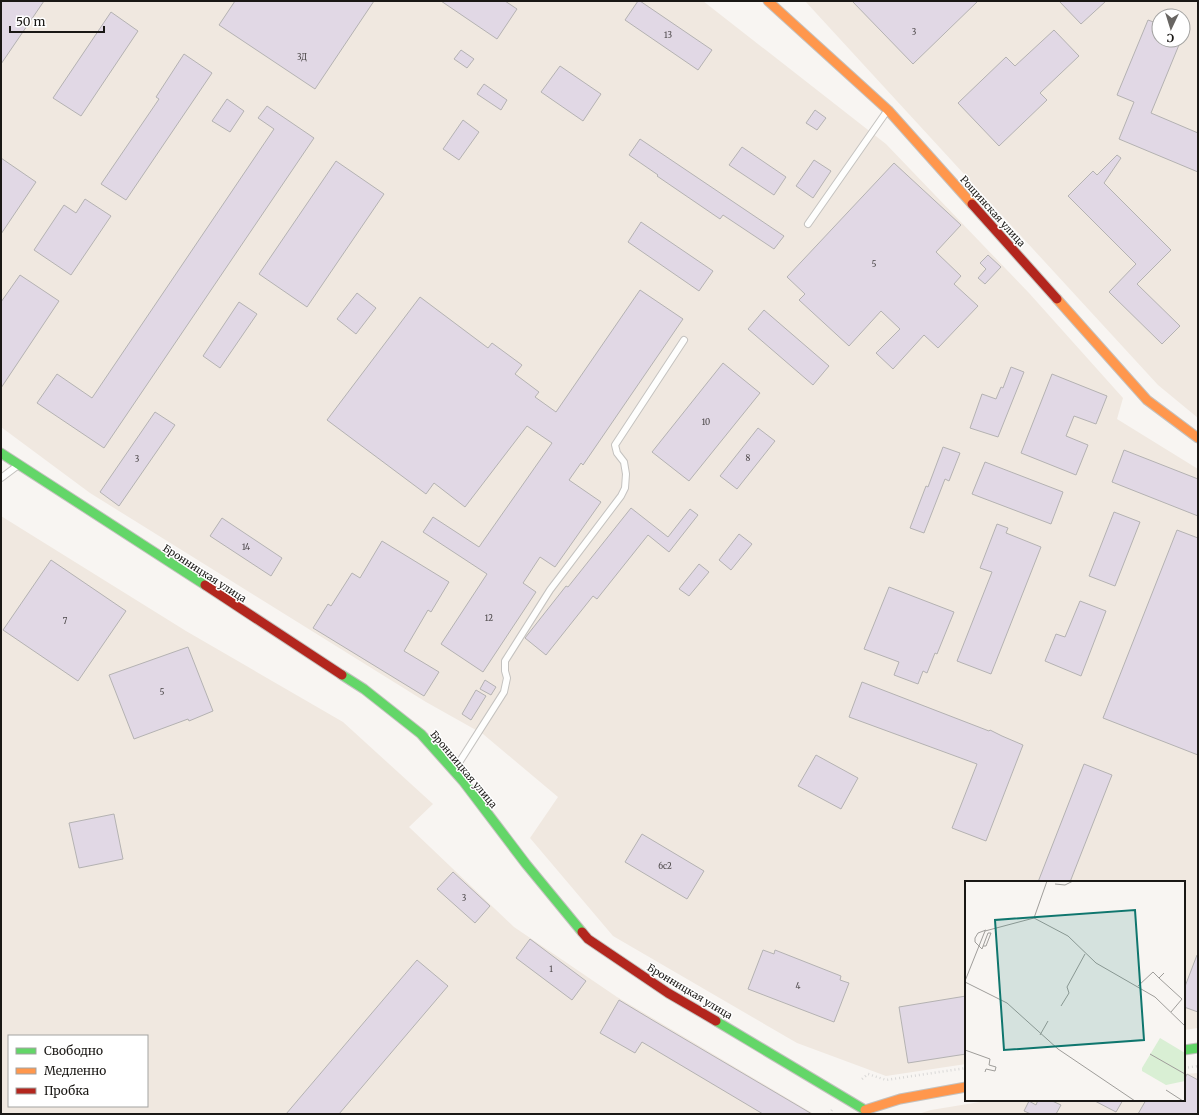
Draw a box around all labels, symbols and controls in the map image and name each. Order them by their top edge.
scale bar [10,8,104,34]
north arrow [1151,8,1191,48]
text: 50 m [16,14,45,29]
house number: 3 [912,27,917,37]
house number: 13 [664,30,672,40]
text: С [1166,31,1174,45]
house number: 3Д [297,52,307,62]
street label: Рощинская улица [957,173,1028,250]
house number: 5 [872,259,877,269]
house number: 10 [702,417,710,427]
house number: 8 [746,453,751,463]
house number: 3 [135,454,140,464]
street label: Бронницкая улица [160,542,249,606]
house number: 14 [242,542,250,552]
house number: 12 [485,613,493,623]
house number: 7 [63,616,68,626]
house number: 5 [160,687,165,697]
street label: Бронницкая улица [427,728,500,811]
house number: 6с2 [658,861,672,871]
inset map [965,881,1185,1101]
house number: 3 [462,893,467,903]
street label: Бронницкая улица [645,961,735,1022]
house number: 1 [549,964,553,974]
house number: 4 [796,981,801,991]
legend [8,1035,148,1107]
text: Свободно [44,1043,103,1058]
text: Медленно [44,1063,106,1078]
text: Пробка [44,1083,90,1098]

